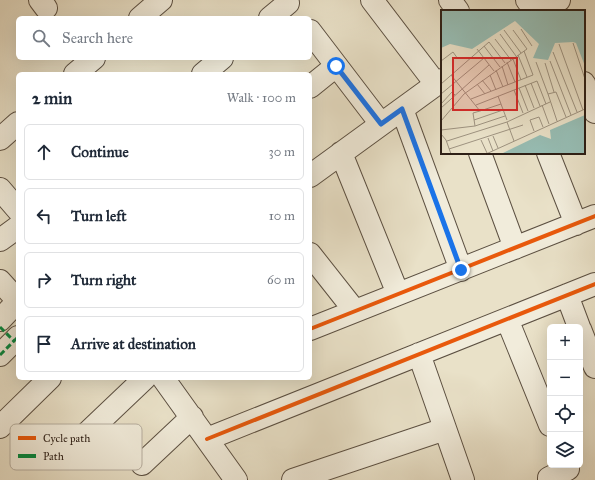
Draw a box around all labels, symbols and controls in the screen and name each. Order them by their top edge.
inset map [441,10,585,154]
search box [16,16,312,60]
icon: search [30,27,52,49]
text: Search here [62,29,133,47]
route start [327,57,345,75]
text: 2 min [32,88,72,109]
text: Walk · 100 m [227,90,296,106]
icon: ahead [33,141,55,163]
text: Continue [71,143,129,161]
text: 30 m [269,144,295,160]
icon: left [33,205,55,227]
text: Turn left [71,207,127,225]
text: 10 m [269,208,295,224]
route end [452,261,470,279]
icon: right [33,269,55,291]
text: Turn right [71,271,136,289]
text: 60 m [267,272,295,288]
map controls [547,324,583,468]
button: + [547,324,583,360]
icon: arrive [33,333,55,355]
text: Arrive at destination [71,335,196,353]
button: − [547,360,583,396]
button: locate [547,396,583,432]
legend [10,424,142,470]
text: Cycle path [43,432,90,445]
button: layers [547,432,583,468]
text: Path [43,450,64,463]

